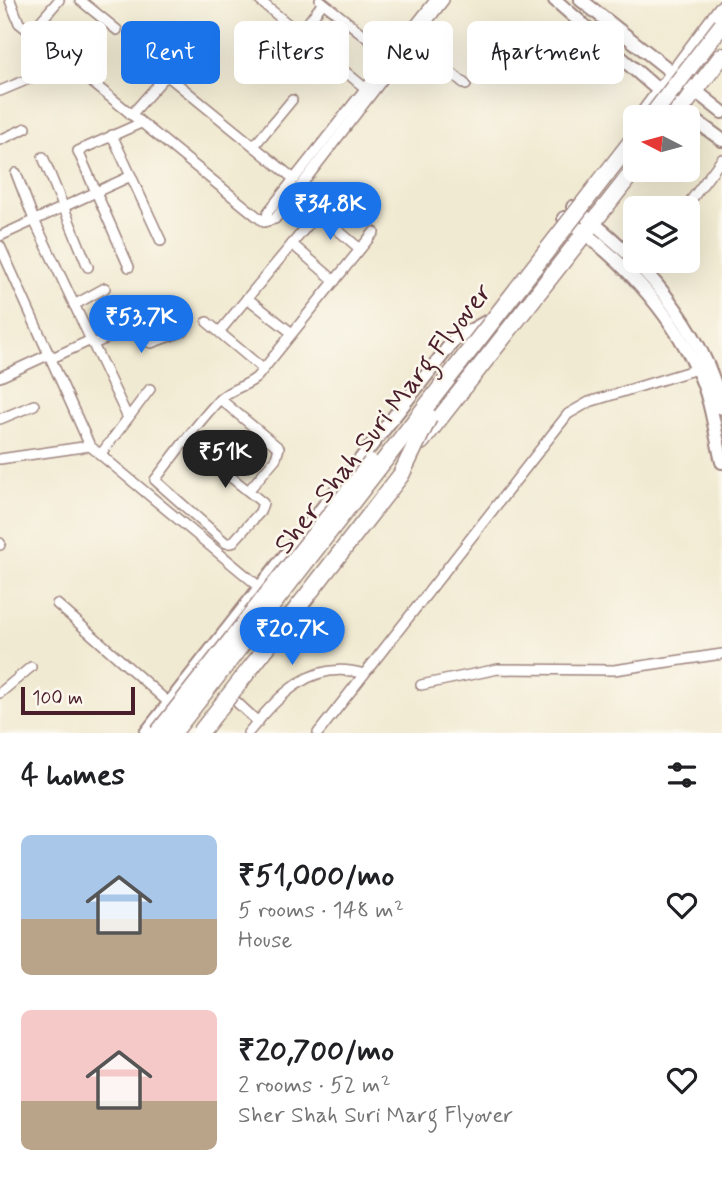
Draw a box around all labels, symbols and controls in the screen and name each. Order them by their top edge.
chip: Buy [21,21,107,84]
chip: Rent [121,21,220,84]
chip: Filters [234,21,349,84]
chip: New [363,21,453,84]
chip: Apartment [467,21,624,84]
north arrow [623,105,700,182]
map controls [623,105,700,273]
pin: ₹34.8K [273,182,387,242]
text: ₹34.8K [294,190,366,220]
button: layers [623,196,700,273]
street label: Sher Shah Suri Marg Flyover [266,276,504,564]
pin: ₹53.7K [84,296,198,355]
text: ₹53.7K [105,303,177,333]
pin: ₹51K [184,430,266,490]
text: ₹51K [198,438,252,468]
pin: ₹20.7K [235,608,349,667]
text: ₹20.7K [256,615,328,645]
scale bar [21,684,135,716]
text: 100 m [32,686,83,711]
text: 4 homes [21,756,125,795]
icon: filters [663,756,701,794]
text: ₹51,000/mo [238,857,394,896]
icon: home [77,863,161,947]
icon: heart [663,886,701,924]
text: 5 rooms · 148 m² [238,896,404,926]
text: House [238,926,292,956]
text: ₹20,700/mo [238,1032,394,1071]
icon: home [77,1038,161,1122]
icon: heart [663,1061,701,1099]
text: 2 rooms · 52 m² [238,1071,391,1101]
text: Sher Shah Suri Marg Flyover [238,1101,513,1131]

